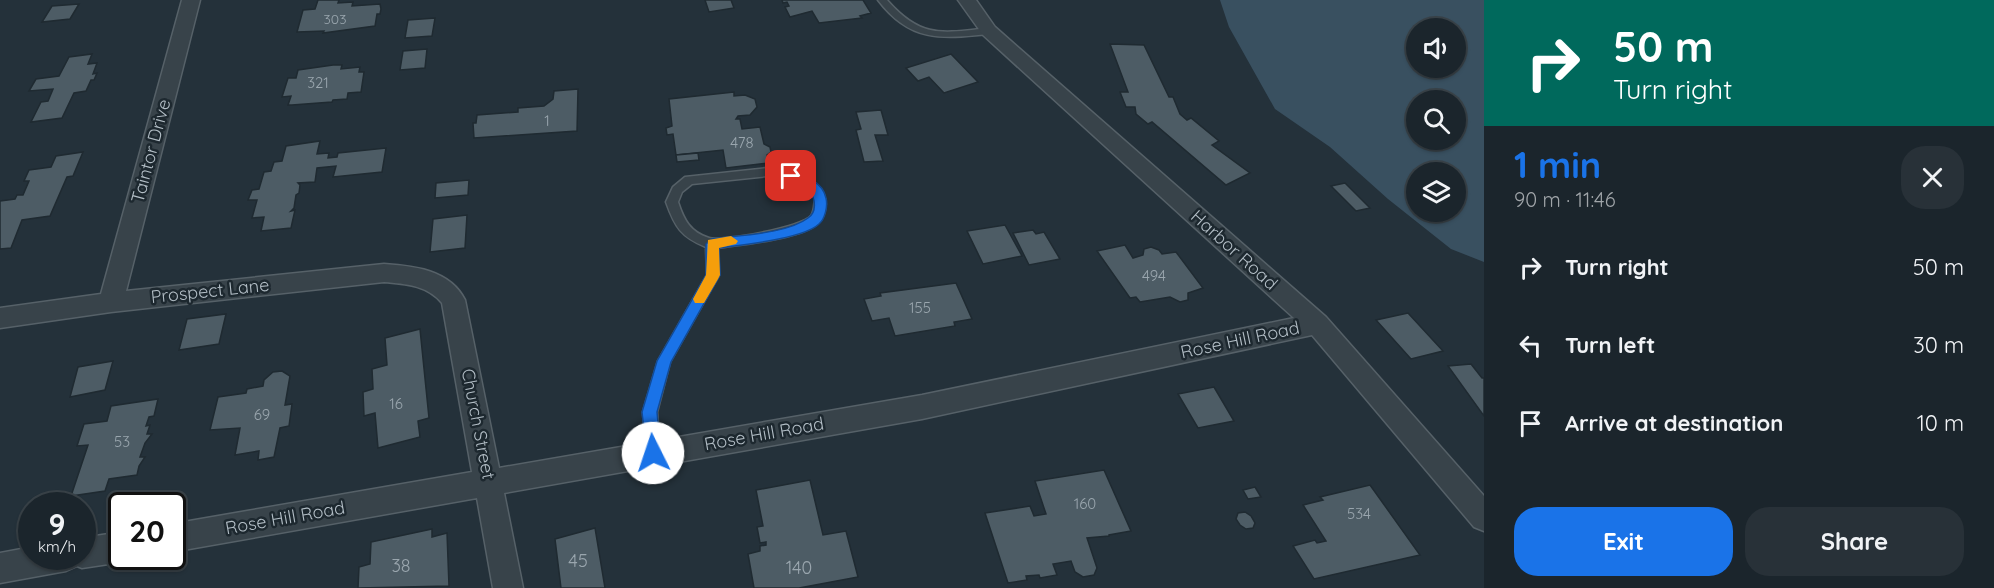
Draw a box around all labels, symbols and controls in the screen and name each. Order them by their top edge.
house number: 303 [323,10,347,28]
map controls [1406,18,1466,222]
button: sound [1406,18,1466,78]
text: 50 m [1613,20,1713,73]
icon: right [1514,24,1592,102]
text: Turn right [1613,72,1732,106]
house number: 321 [307,73,329,92]
button: search [1406,90,1466,150]
street label: Taintor Drive [126,97,175,205]
house number: 1 [544,111,550,130]
house number: 478 [730,133,754,152]
text: 1 min [1514,142,1601,187]
button: close [1901,146,1964,209]
pin [765,150,816,201]
icon: arrive [774,159,807,192]
button: layers [1406,162,1466,222]
text: 90 m · 11:46 [1514,187,1615,212]
street label: Harbor Road [1186,205,1283,295]
icon: right [1514,251,1547,284]
text: Turn right [1565,253,1669,281]
text: 50 m [1913,253,1964,281]
house number: 494 [1142,266,1166,285]
street label: Prospect Lane [150,273,270,308]
house number: 155 [909,298,931,317]
street label: Rose Hill Road [1178,316,1301,363]
icon: left [1514,329,1547,362]
text: Turn left [1565,331,1655,359]
text: 30 m [1913,331,1964,359]
street label: Church Street [456,367,501,481]
house number: 16 [389,394,403,413]
house number: 69 [254,405,270,424]
icon: arrive [1514,407,1547,440]
text: Arrive at destination [1565,409,1783,437]
text: 10 m [1917,409,1964,437]
street label: Rose Hill Road [702,412,826,455]
position arrow [621,421,685,485]
house number: 53 [114,432,130,451]
speed limit sign: 20 [108,492,186,570]
house number: 160 [1074,494,1096,513]
street label: Rose Hill Road [223,496,347,539]
house number: 534 [1347,504,1371,523]
text: 9 [48,505,66,543]
button: Exit [1514,507,1733,576]
button: Share [1745,507,1964,576]
text: km/h [38,537,76,556]
house number: 45 [568,549,588,572]
house number: 38 [391,554,411,577]
house number: 140 [786,556,812,579]

